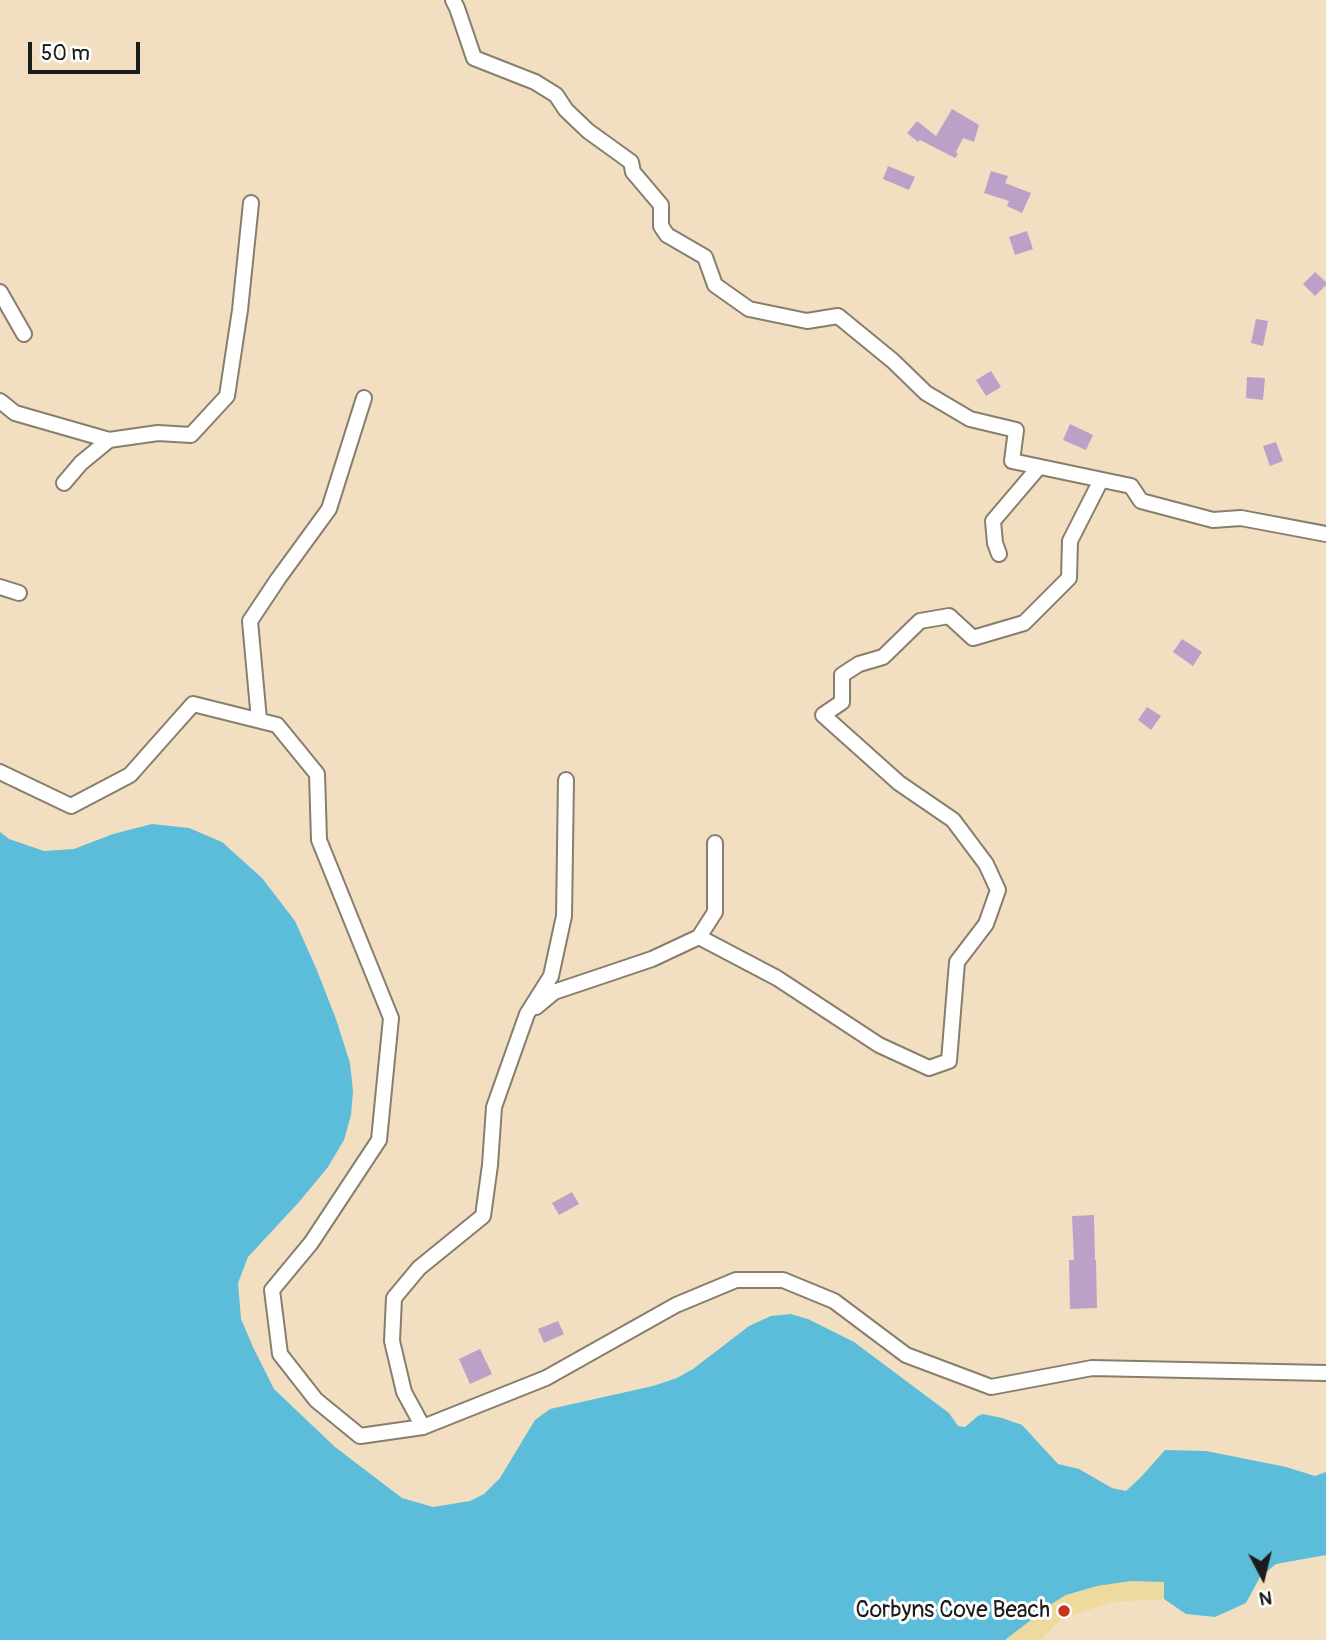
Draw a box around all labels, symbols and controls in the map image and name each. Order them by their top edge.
scale bar [32,28,144,72]
text: 50 m [41,40,90,67]
north arrow [1228,1542,1298,1612]
text: N [1258,1585,1273,1611]
place label: Corbyns Cove Beach [856,1597,1050,1625]
marker: Corbyns Cove Beach [1056,1603,1072,1619]

